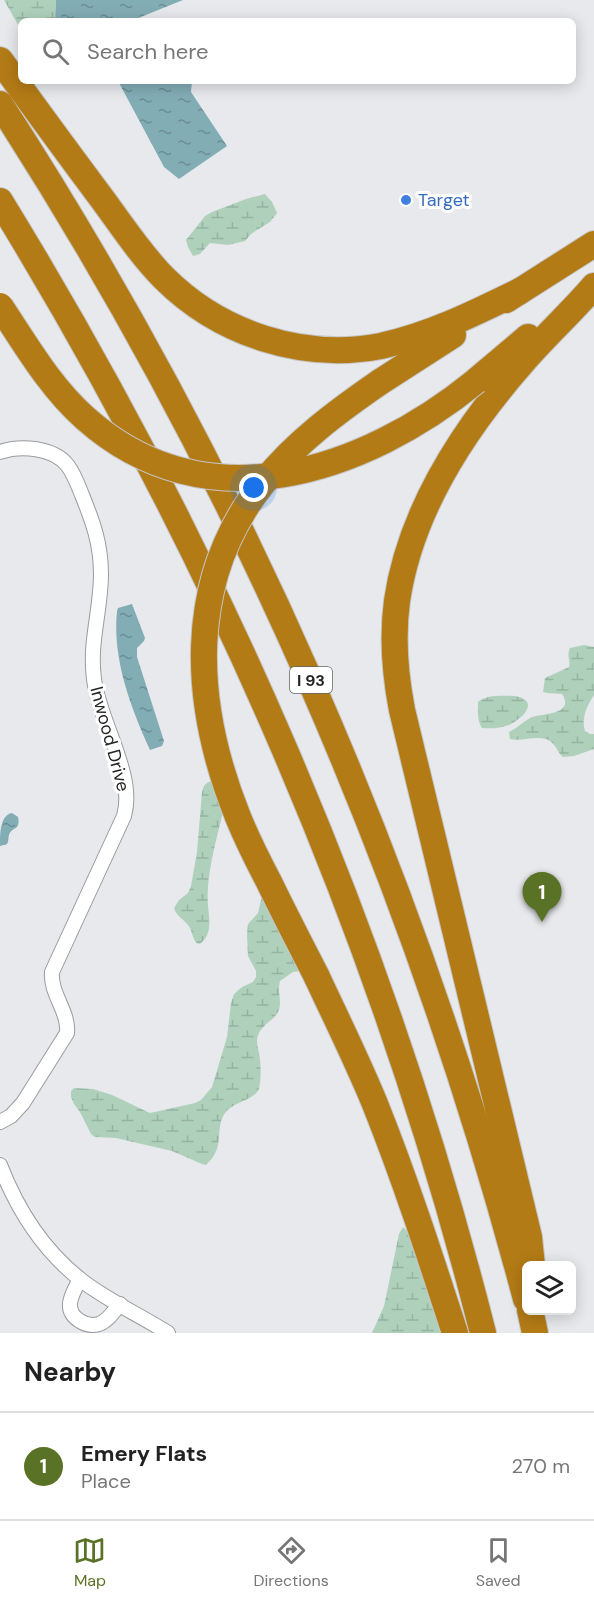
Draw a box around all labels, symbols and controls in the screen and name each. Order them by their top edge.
search box [18,18,576,84]
icon: search [39,35,72,68]
text: Search here [87,37,208,66]
place label: Target [418,188,470,212]
marker: Target [399,193,413,207]
your location [239,473,268,502]
road number: I 93 [290,667,332,693]
street label: Inwood Drive [84,684,136,794]
pin: 1 [522,872,562,922]
map controls [522,1261,576,1315]
button: layers [522,1261,576,1315]
text: Nearby [24,1355,116,1389]
text: Emery Flats [81,1439,207,1468]
text: 1 [40,1453,47,1479]
text: 270 m [512,1453,570,1479]
text: Place [81,1468,131,1494]
tab: Map [73,1534,106,1591]
tab: Directions [253,1534,329,1591]
tab: Saved [476,1534,521,1591]

